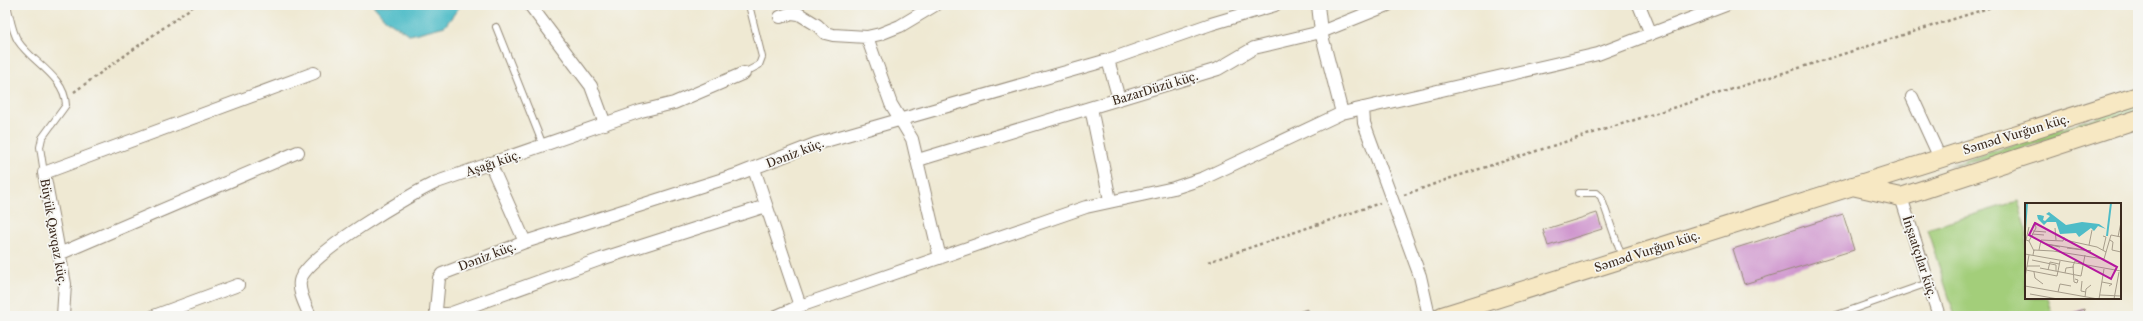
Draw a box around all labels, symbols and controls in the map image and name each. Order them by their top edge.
street label: BazarDüzü küç. [1110,68,1200,108]
street label: Səməd Vurğun küç. [1961,111,2071,157]
street label: Dəniz küç. [764,135,826,171]
street label: Aşağı küç. [463,147,522,180]
street label: Büyük Qavqaz küç. [37,177,71,287]
inset map [2025,203,2121,299]
street label: İnşaatçılar küç. [1900,214,1941,300]
street label: Səməd Vurğun küç. [1592,227,1702,275]
street label: Dəniz küç. [456,238,518,274]

